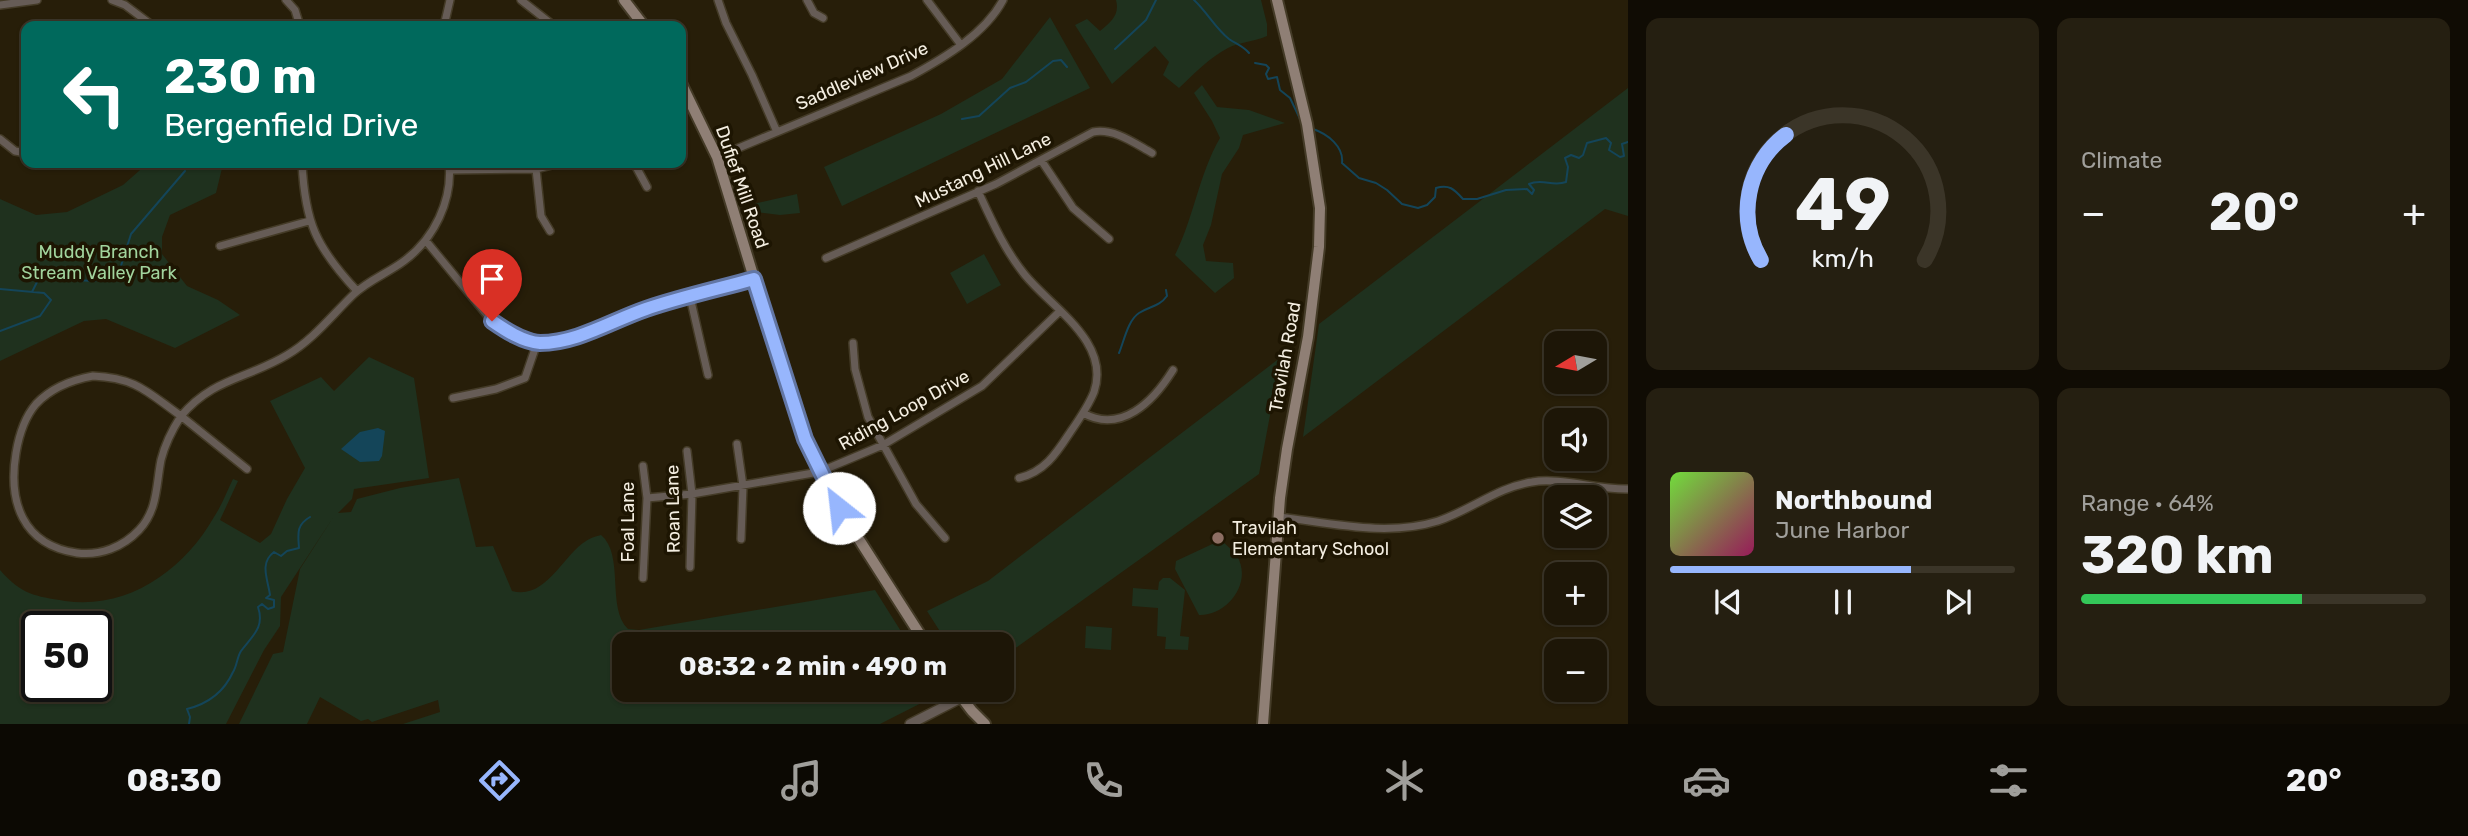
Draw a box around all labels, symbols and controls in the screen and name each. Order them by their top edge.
street label: Saddleview Drive [792,37,932,115]
text: 230 m [164,47,317,105]
icon: left [49,49,140,140]
text: Bergenfield Drive [164,106,418,144]
street label: Dufief Mill Road [711,123,773,251]
street label: Mustang Hill Lane [911,128,1055,212]
text: Climate [2081,146,2162,174]
text: 49 [1794,162,1891,248]
text: 20° [2209,181,2299,243]
text: − [2081,190,2106,236]
text: + [2402,190,2426,236]
park label: Muddy Branch Stream Valley Park [21,241,177,284]
text: km/h [1811,244,1874,273]
pin [462,249,522,321]
icon: arrive [473,260,511,298]
street label: Travilah Road [1264,300,1306,414]
north arrow [1544,331,1606,394]
map controls [1544,331,1607,702]
street label: Riding Loop Drive [835,365,973,455]
button: sound [1544,408,1607,471]
street label: Roan Lane [661,465,685,553]
position arrow [802,471,876,545]
street label: Foal Lane [617,482,639,562]
button: layers [1544,485,1607,548]
text: Northbound [1775,485,1933,516]
text: Range · 64% [2081,489,2214,517]
text: June Harbor [1775,516,1909,544]
place label: Travilah Elementary School [1232,517,1389,560]
text: 320 km [2081,524,2274,586]
marker: Travilah Elementary School [1210,530,1226,546]
button: + [1544,562,1607,625]
icon: previous [1709,583,1747,621]
icon: pause [1824,583,1862,621]
icon: next [1939,583,1977,621]
speed limit sign: 50 [21,611,112,702]
button: − [1544,639,1607,702]
text: 08:32 · 2 min · 490 m [679,651,947,682]
icon: directions [475,756,524,805]
icon: music [777,756,826,805]
icon: phone [1079,756,1128,805]
icon: climate [1380,756,1429,805]
icon: car [1682,756,1731,805]
icon: filters [1984,756,2033,805]
text: 08:30 [126,761,222,799]
text: 20° [2286,761,2342,799]

